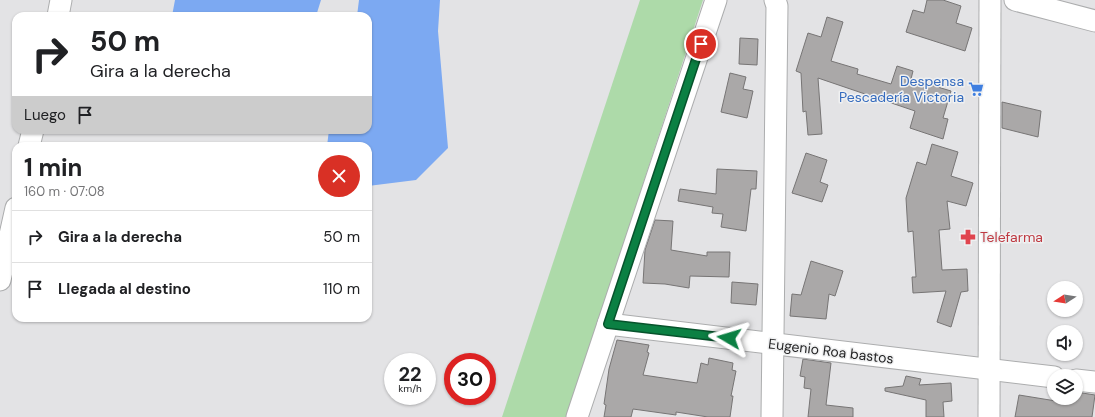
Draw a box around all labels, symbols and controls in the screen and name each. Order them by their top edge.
text: 50 m [90,23,160,60]
pin [684,27,718,61]
icon: right [24,28,76,80]
icon: arrive [690,33,712,55]
text: Gira a la derecha [90,59,231,83]
place label: Despensa Pescadería Victoria [839,72,964,106]
supermarket icon: Despensa Pescadería Victoria [967,80,985,98]
icon: arrive [74,104,96,126]
text: Luego [24,105,66,125]
text: 1 min [24,152,82,183]
button: close [318,155,360,197]
text: 160 m · 07:08 [24,183,105,200]
icon: right [24,226,46,248]
text: Gira a la derecha [58,227,182,247]
text: 50 m [323,227,360,247]
pharmacy icon: Telefarma [959,228,977,246]
place label: Telefarma [980,228,1043,246]
icon: arrive [24,278,46,300]
text: Llegada al destino [58,279,191,299]
text: 110 m [323,279,360,299]
north arrow [1047,281,1083,317]
map controls [1047,281,1083,405]
position arrow [708,317,750,359]
button: sound [1047,325,1083,361]
street label: Eugenio Roa bastos [767,334,895,368]
speed limit sign: 30 [444,353,496,405]
text: 22 [398,361,422,387]
button: layers [1047,369,1083,405]
text: km/h [398,382,422,395]

